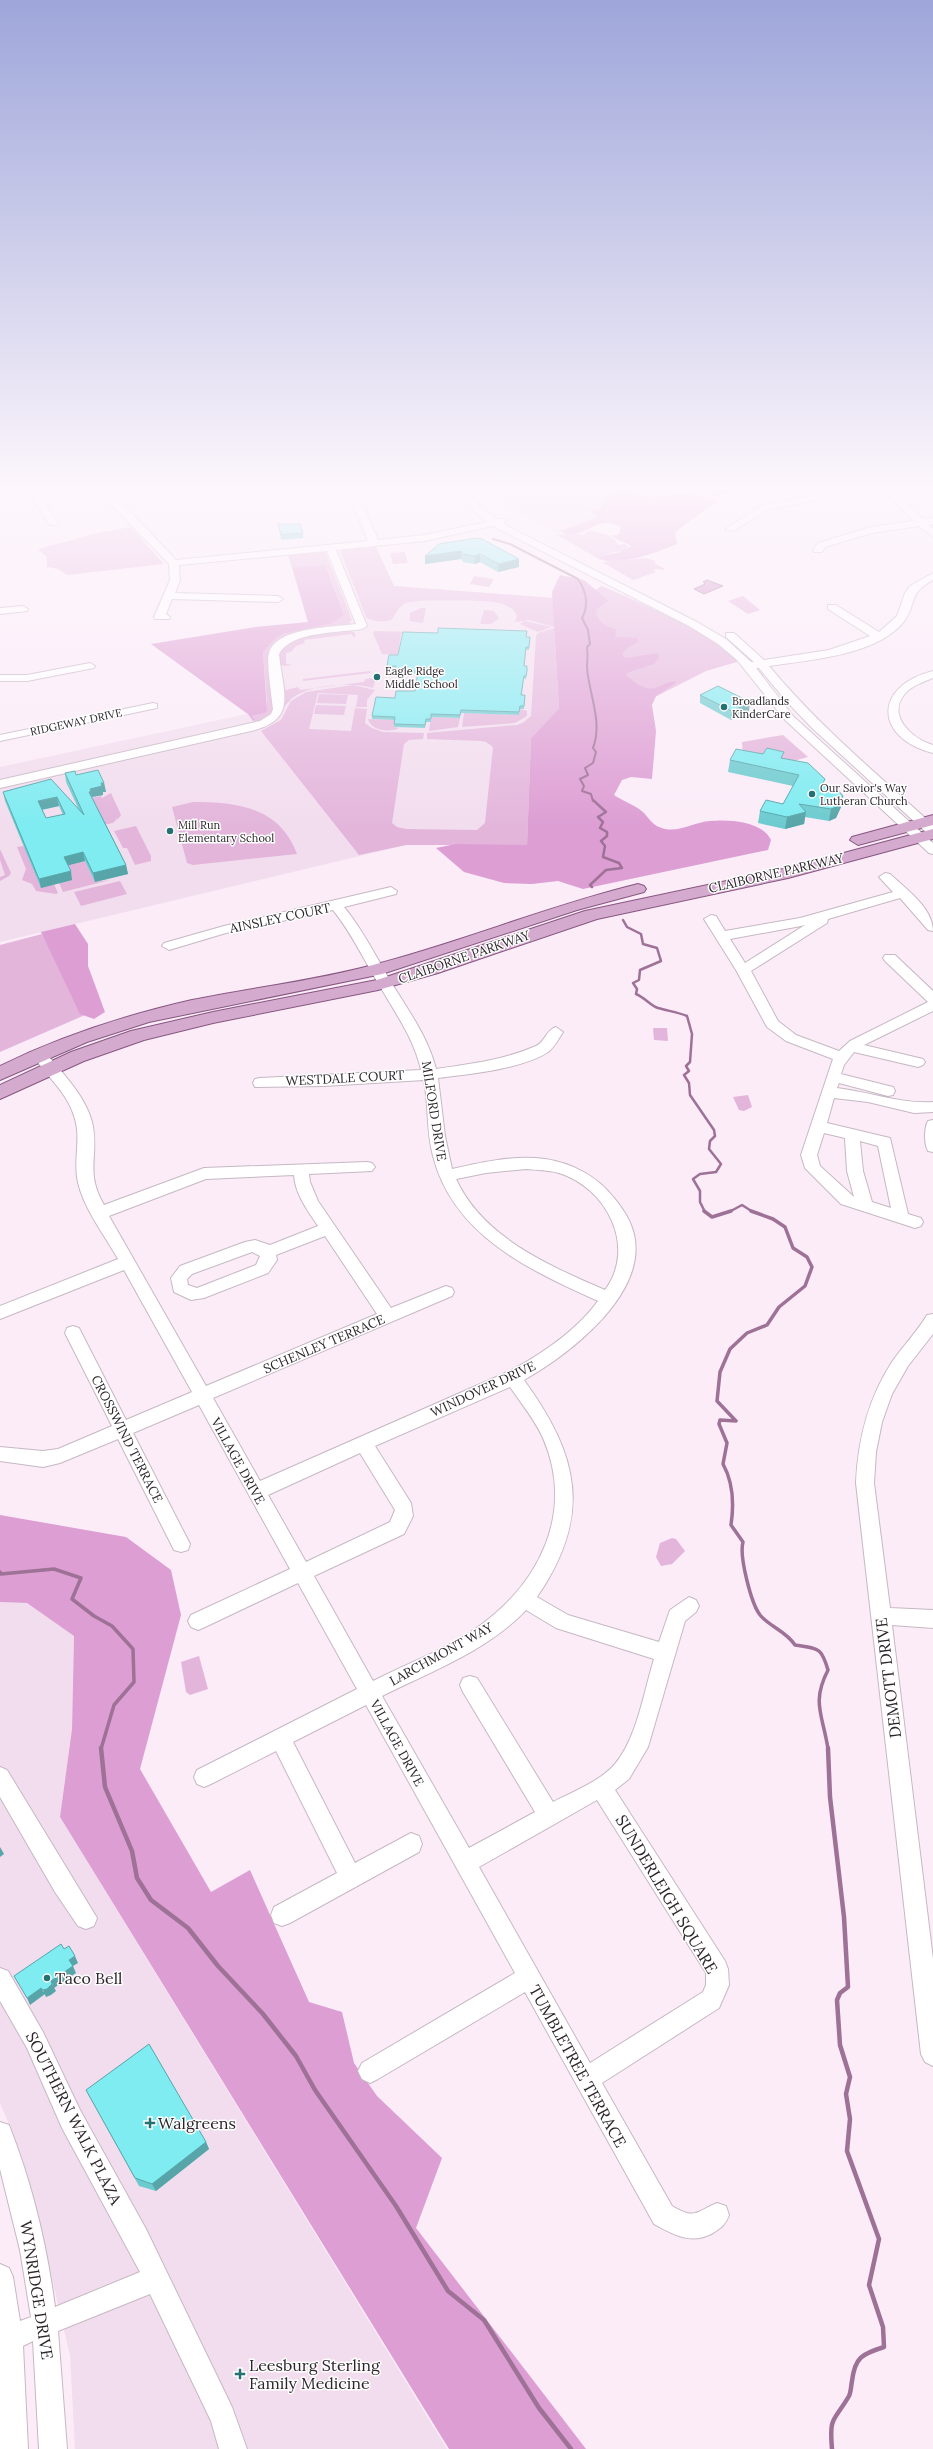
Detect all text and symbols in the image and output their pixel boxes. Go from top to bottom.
place label: Eagle Ridge Middle School [385,664,458,691]
marker: Eagle Ridge Middle School [372,672,382,682]
place label: Broadlands KinderCare [732,694,791,721]
marker: Broadlands KinderCare [719,702,729,712]
street label: RIDGEWAY DRIVE [29,705,123,739]
place label: Our Savior's Way Lutheran Church [820,781,908,808]
marker: Our Savior's Way Lutheran Church [807,789,817,799]
place label: Mill Run Elementary School [178,818,274,845]
marker: Mill Run Elementary School [165,826,175,836]
street label: CLAIBORNE PARKWAY [707,849,846,897]
street label: AINSLEY COURT [227,899,333,937]
street label: CLAIBORNE PARKWAY [396,926,533,988]
street label: MILFORD DRIVE [418,1060,450,1162]
street label: WESTDALE COURT [285,1066,406,1090]
street label: SCHENLEY TERRACE [261,1311,387,1377]
street label: WINDOVER DRIVE [428,1357,538,1421]
street label: CROSSWIND TERRACE [87,1372,167,1506]
street label: VILLAGE DRIVE [207,1414,269,1507]
street label: DEMOTT DRIVE [871,1617,905,1739]
street label: LARCHMONT WAY [386,1618,496,1689]
street label: VILLAGE DRIVE [366,1696,428,1789]
street label: SUNDERLEIGH SQUARE [612,1811,722,1977]
place label: Taco Bell [55,1968,122,1988]
marker: Taco Bell [42,1973,52,1983]
street label: TUMBLETREE TERRACE [525,1981,631,2151]
street label: SOUTHERN WALK PLAZA [22,2028,127,2209]
place label: Walgreens [158,2113,236,2133]
marker: Walgreens [145,2118,155,2128]
street label: WYNRIDGE DRIVE [16,2219,58,2361]
place label: Leesburg Sterling Family Medicine [249,2355,381,2393]
marker: Leesburg Sterling Family Medicine [234,2368,246,2380]

